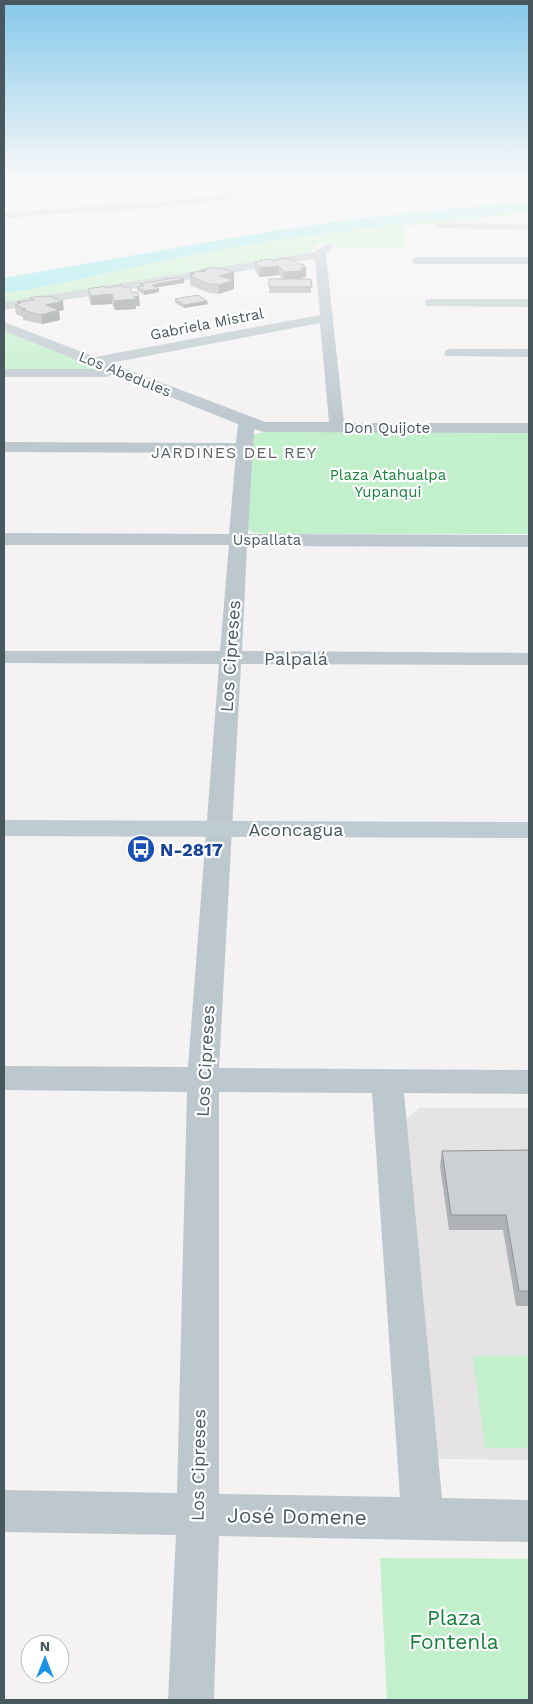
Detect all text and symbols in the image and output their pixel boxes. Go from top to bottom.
street label: Gabriela Mistral [149,304,266,344]
street label: Los Abedules [76,347,174,401]
street label: Don Quijote [344,419,430,437]
district label: JARDINES DEL REY [151,443,317,462]
park label: Plaza Atahualpa Yupanqui [330,466,447,501]
street label: Uspallata [233,531,302,549]
street label: Los Cipreses [216,599,244,713]
street label: Palpalá [264,648,328,669]
street label: Aconcagua [249,819,343,840]
bus stop icon: N-2817 [126,834,156,864]
place label: N-2817 [160,839,223,860]
street label: Los Cipreses [192,1004,218,1118]
street label: Los Cipreses [187,1409,209,1521]
street label: José Domene [227,1502,367,1530]
park label: Plaza Fontenla [409,1605,499,1654]
north arrow [20,1634,70,1684]
text: N [40,1638,50,1654]

